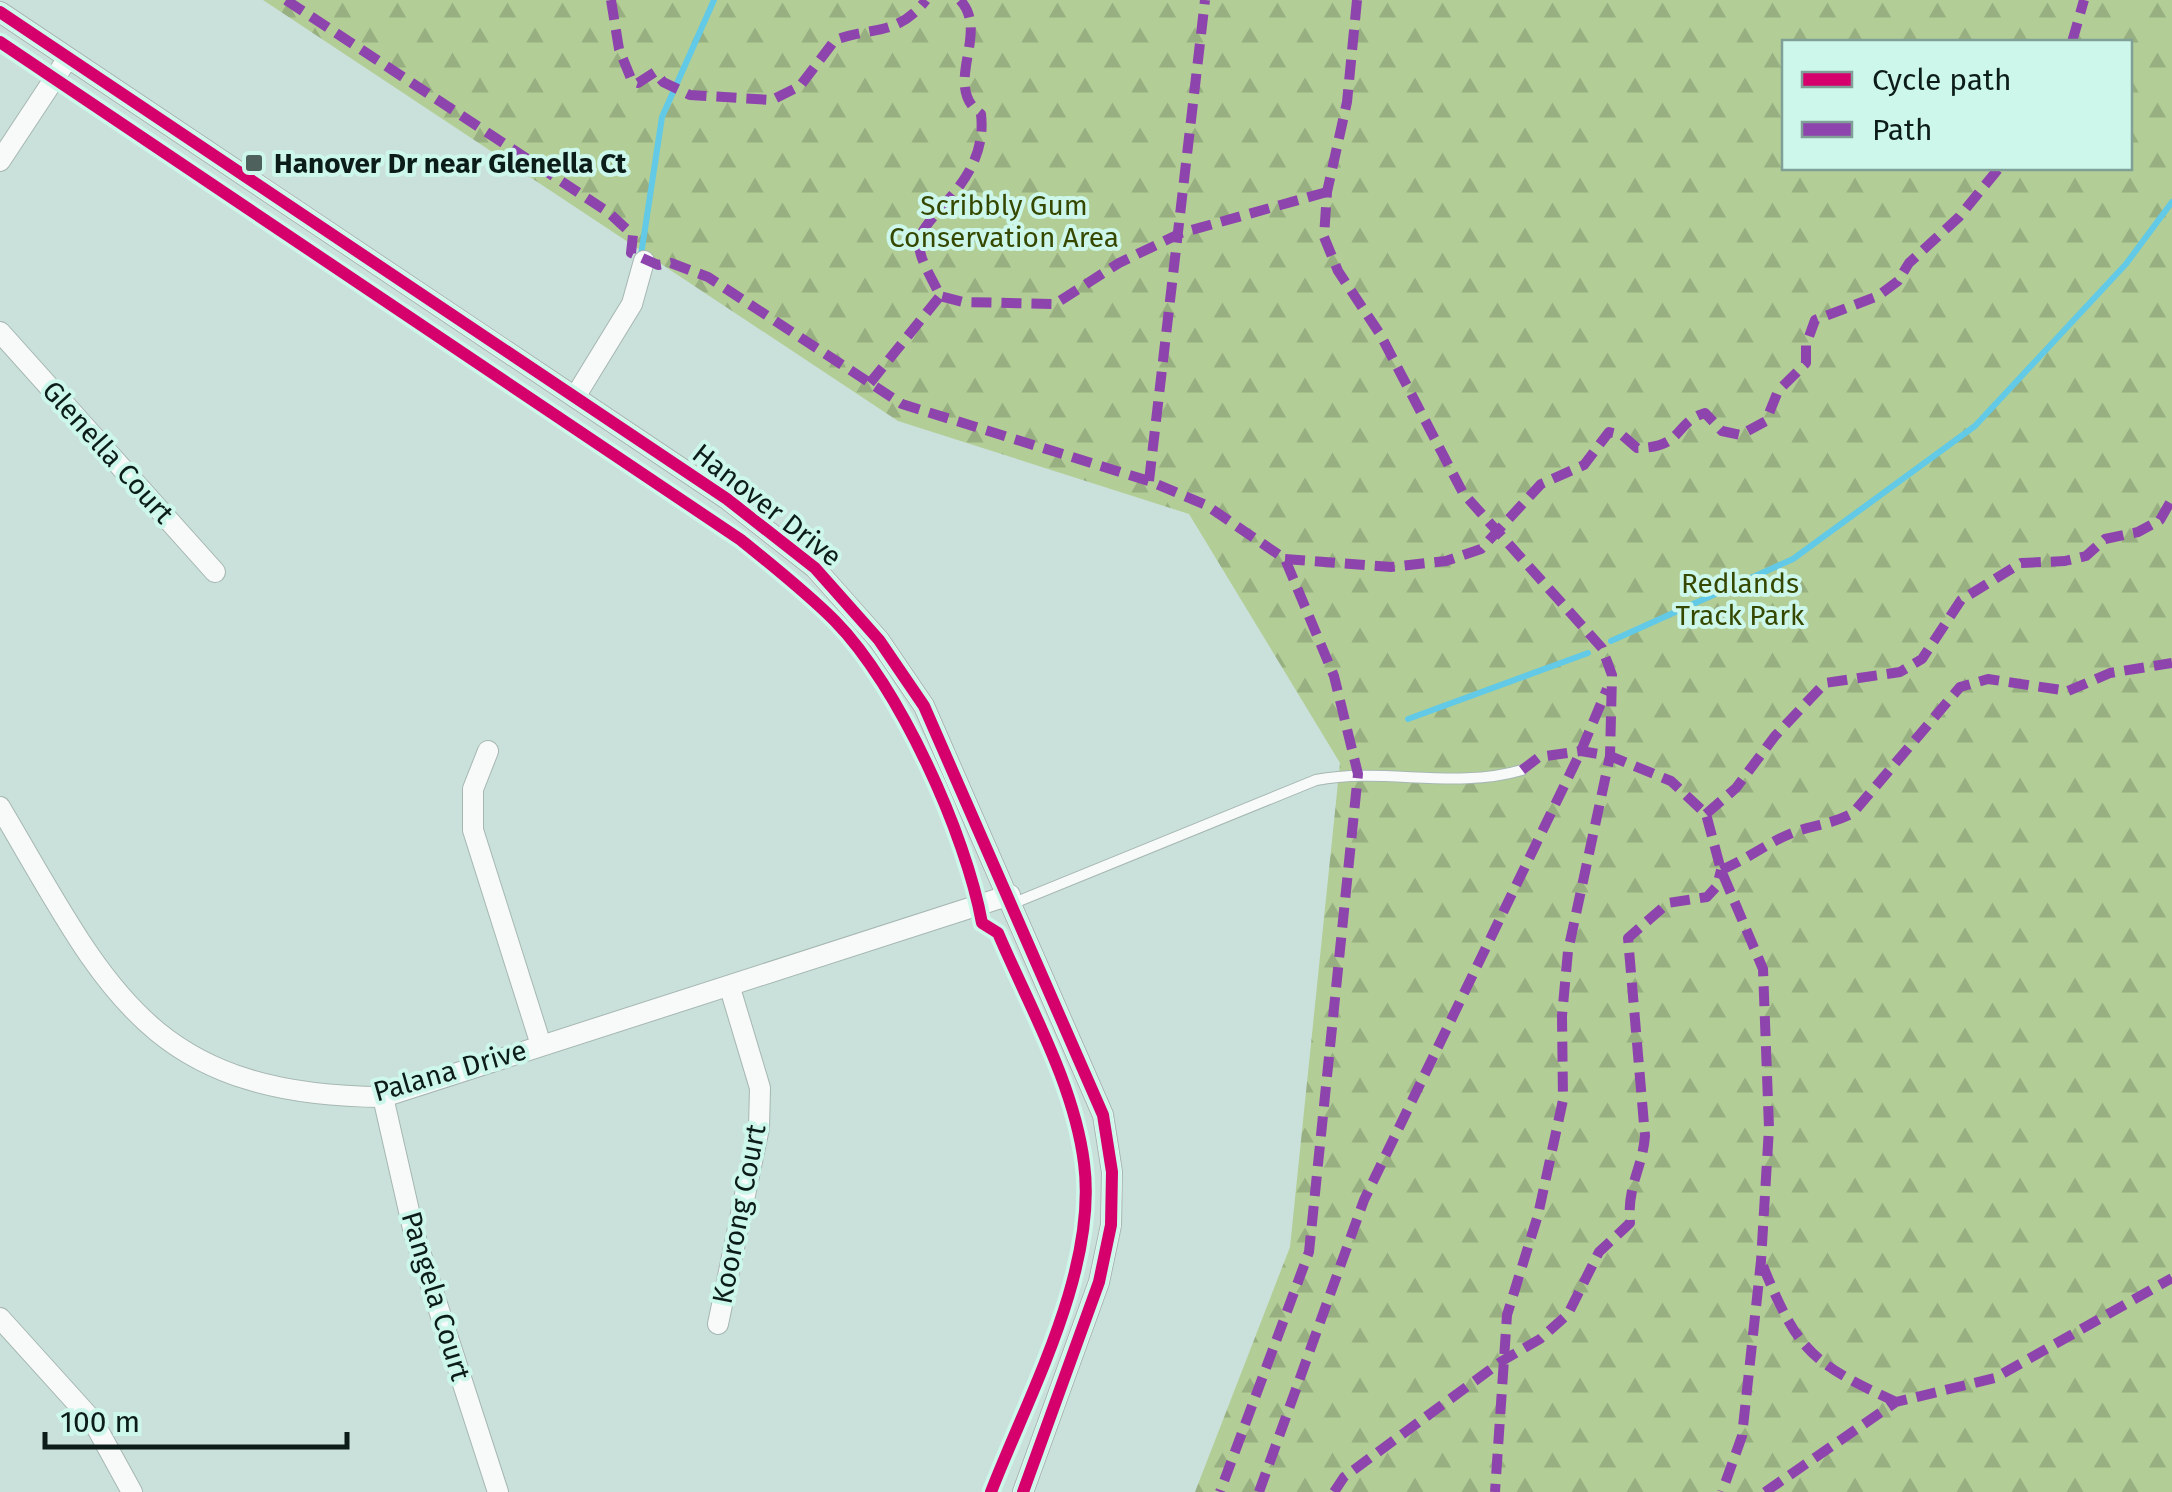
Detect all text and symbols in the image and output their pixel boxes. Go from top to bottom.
legend [1782,40,2132,170]
text: Cycle path [1872,62,2011,98]
text: Path [1872,112,1933,148]
place label: Hanover Dr near Glenella Ct [274,147,627,180]
marker: Hanover Dr near Glenella Ct [243,152,265,174]
park label: Scribbly Gum Conservation Area [889,189,1119,254]
street label: Glenella Court [35,374,181,531]
street label: Hanover Drive [686,437,848,573]
park label: Redlands Track Park [1676,567,1805,632]
street label: Palana Drive [370,1033,530,1109]
street label: Koorong Court [705,1121,773,1307]
street label: Pangela Court [395,1207,478,1385]
scale bar [45,1387,348,1449]
text: 100 m [60,1404,140,1440]

